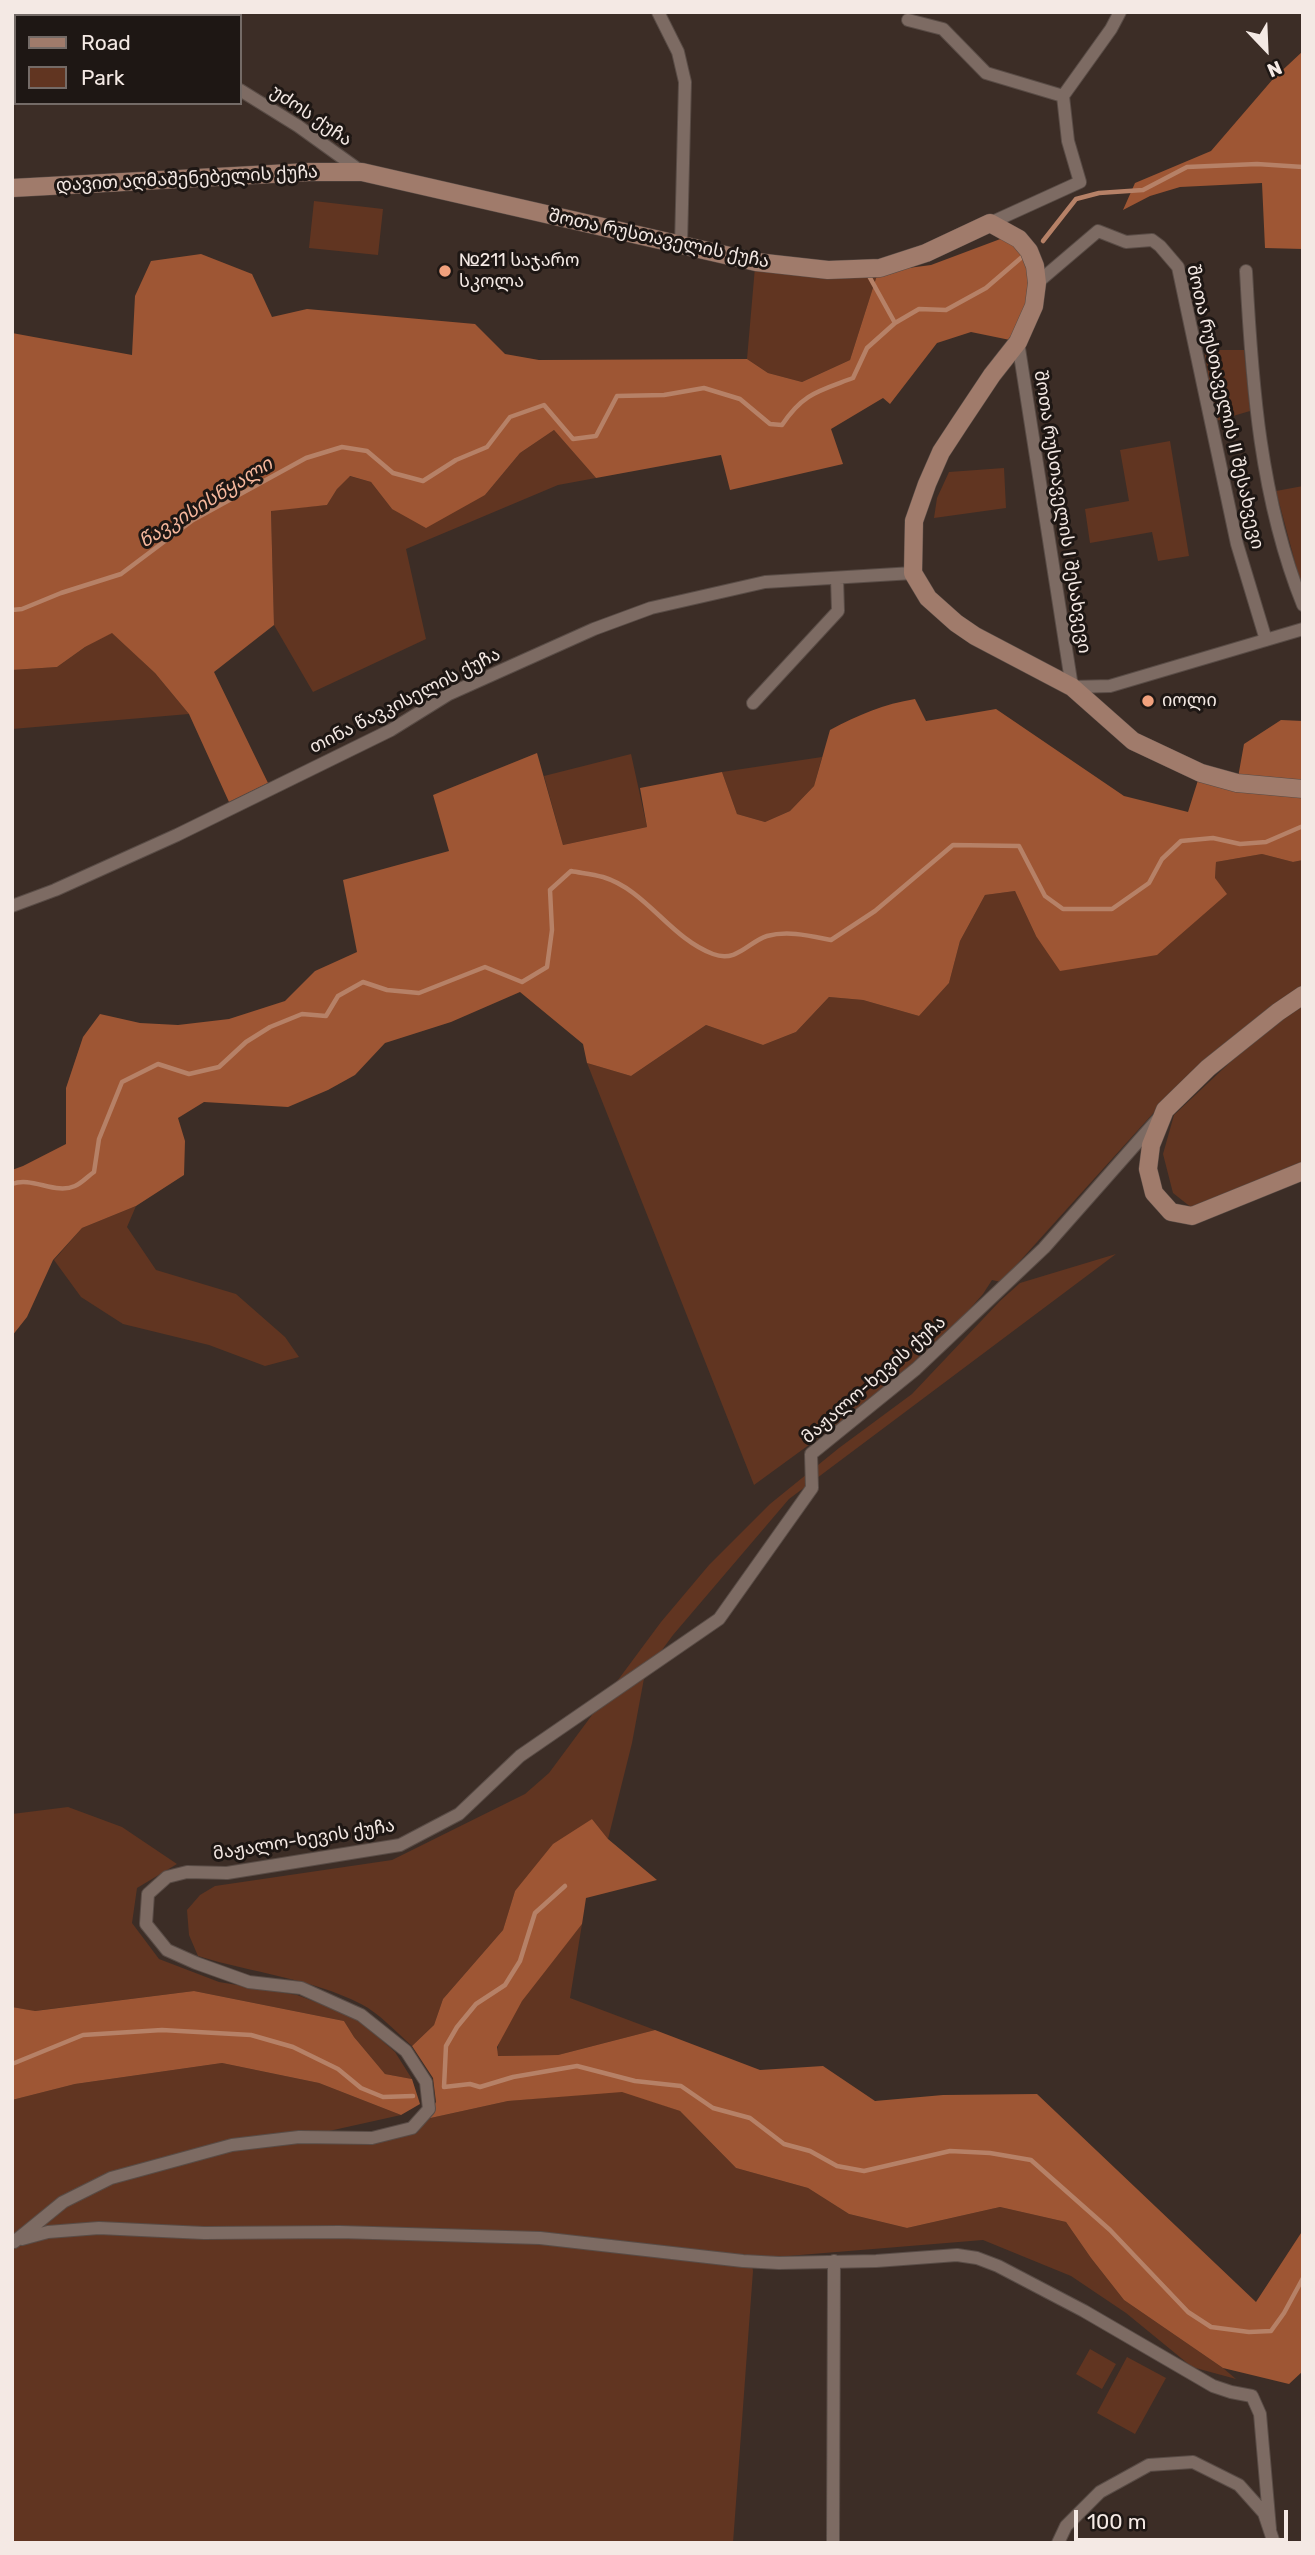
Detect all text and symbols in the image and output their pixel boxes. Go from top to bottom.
legend [14,14,242,105]
north arrow [1231,14,1301,84]
text: Road [81,30,131,55]
text: N [1264,56,1285,82]
text: Park [81,65,125,90]
street label: უძოს ქუჩა [266,81,356,151]
street label: დავით აღმაშენებელის ქუჩა [56,161,318,197]
street label: შოთა რუსთაველის ქუჩა [547,205,771,273]
place label: №211 საჯარო სკოლა [459,250,579,292]
marker: №211 საჯარო სკოლა [437,263,453,279]
street label: შოთა რუსთაველის II შესახვევი [1182,263,1268,551]
street label: შოთა რუსთაველის I შესახვევი [1029,369,1095,655]
water label: წავკისისწყალი [135,453,277,553]
street label: თინა წავკისელის ქუჩა [306,643,504,759]
place label: იოლი [1162,690,1217,712]
marker: იოლი [1140,693,1156,709]
street label: მაჟალო-ხევის ქუჩა [798,1312,950,1448]
street label: მაჟალო-ხევის ქუჩა [212,1815,396,1865]
scale bar [1077,2496,1290,2540]
text: 100 m [1087,2509,1146,2534]

